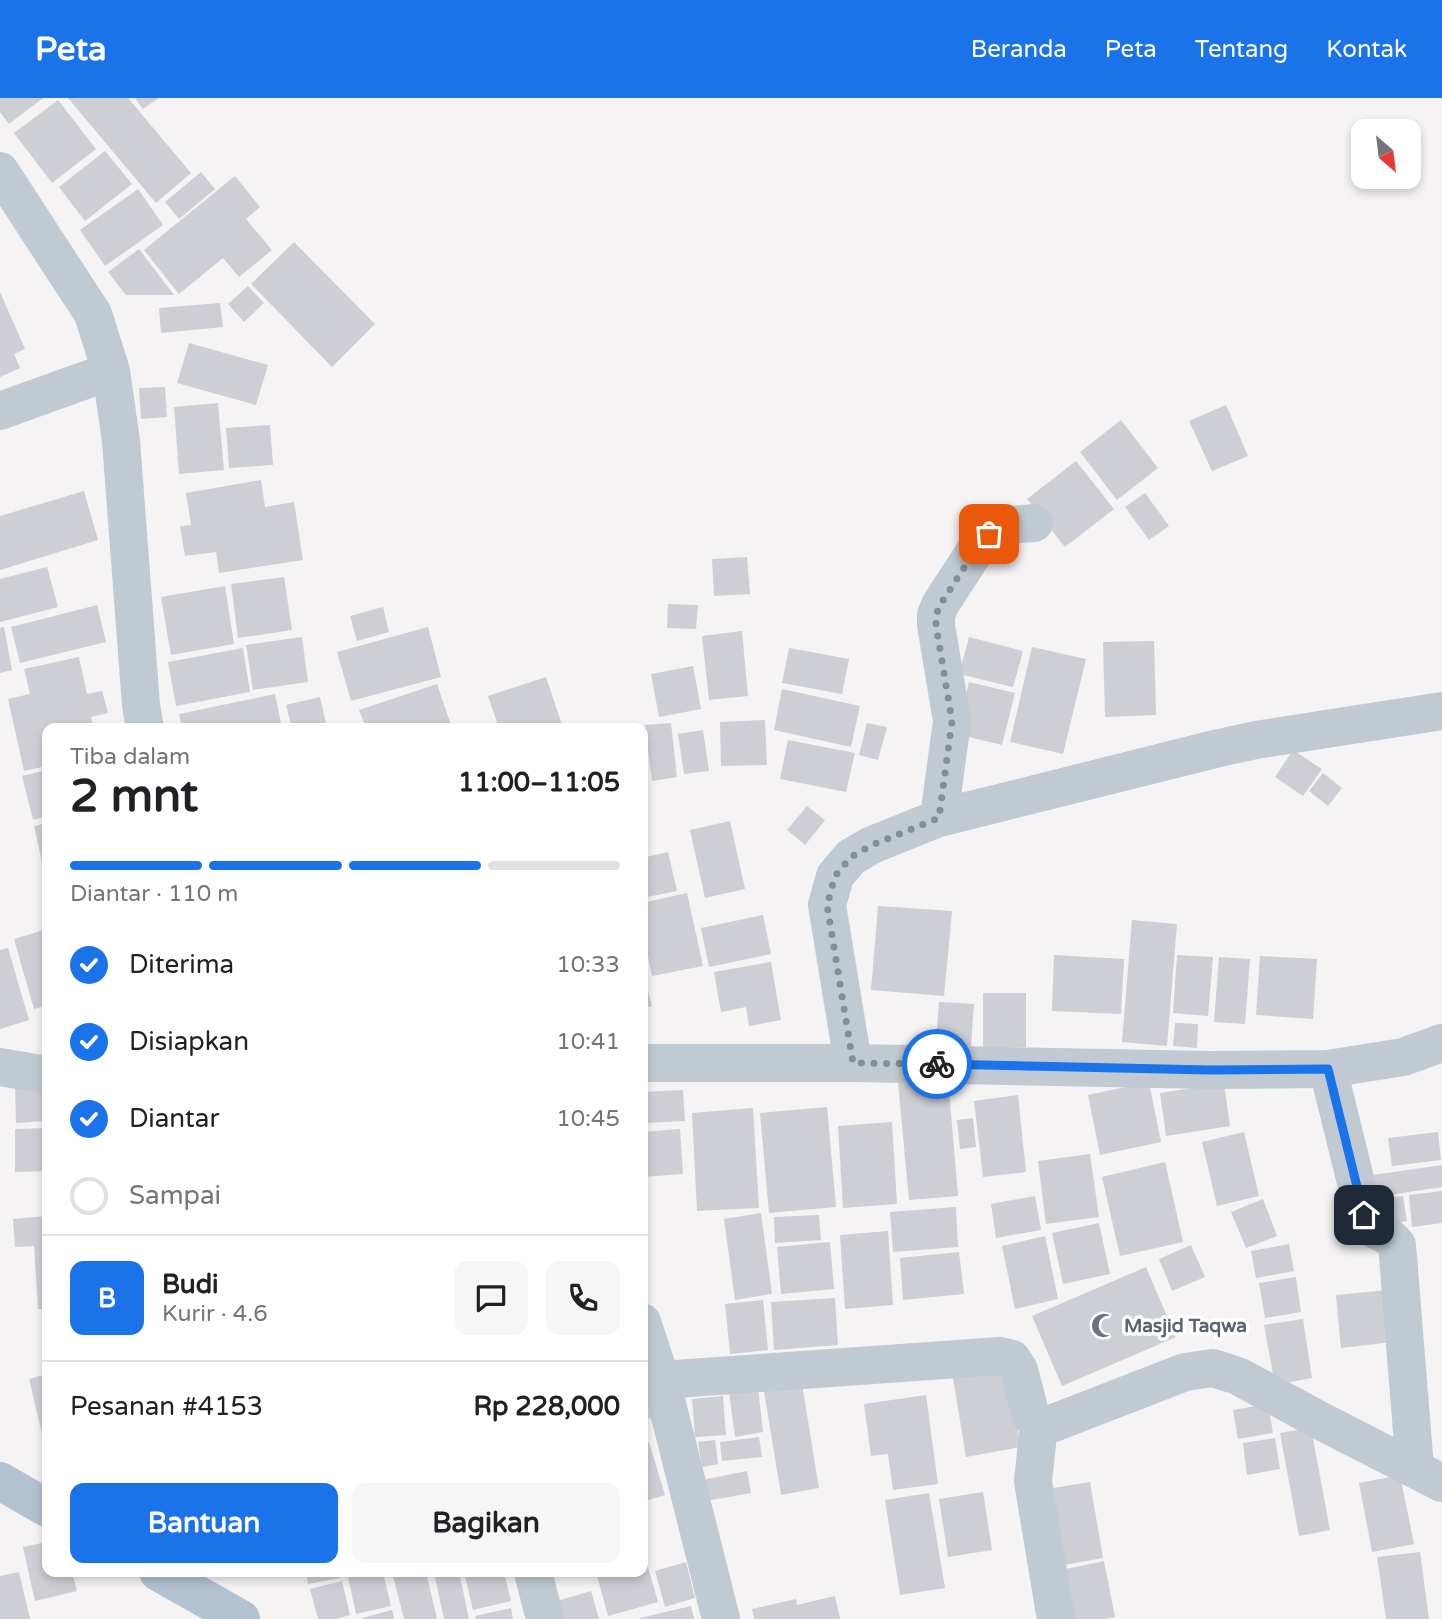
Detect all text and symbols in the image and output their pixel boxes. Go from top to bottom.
text: Peta [35,30,107,69]
text: Beranda [971,35,1067,64]
text: Peta [1105,35,1157,64]
text: Tentang [1195,35,1288,64]
text: Kontak [1326,35,1407,64]
north arrow [1351,119,1421,189]
map controls [1351,119,1421,189]
pin [959,504,1019,564]
icon: bag [970,515,1008,553]
text: Tiba dalam [70,743,190,771]
text: 11:00–11:05 [458,767,620,798]
text: 2 mnt [70,769,198,824]
text: Diantar · 110 m [70,880,238,908]
icon: check [70,946,108,984]
text: Diterima [129,949,234,980]
text: 10:33 [556,951,620,979]
icon: check [70,1023,108,1061]
text: Disiapkan [129,1026,249,1057]
text: 10:41 [556,1028,620,1056]
courier [902,1029,972,1099]
icon: bike [918,1045,956,1083]
icon: check [70,1100,108,1138]
text: Diantar [129,1103,219,1134]
text: 10:45 [556,1105,620,1133]
text: Sampai [129,1180,221,1211]
pin [1334,1185,1394,1245]
icon: home [1345,1196,1383,1234]
button: chat [454,1261,528,1335]
button: phone [546,1261,620,1335]
text: Budi [162,1269,219,1300]
text: B [98,1283,116,1314]
text: Kurir · 4.6 [162,1300,268,1328]
mosque icon: Masjid Taqwa [1090,1312,1118,1340]
place label: Masjid Taqwa [1124,1315,1247,1338]
text: Pesanan #4153 [70,1391,263,1422]
text: Rp 228,000 [474,1391,620,1422]
button: Bantuan [70,1483,338,1563]
button: Bagikan [352,1483,620,1563]

